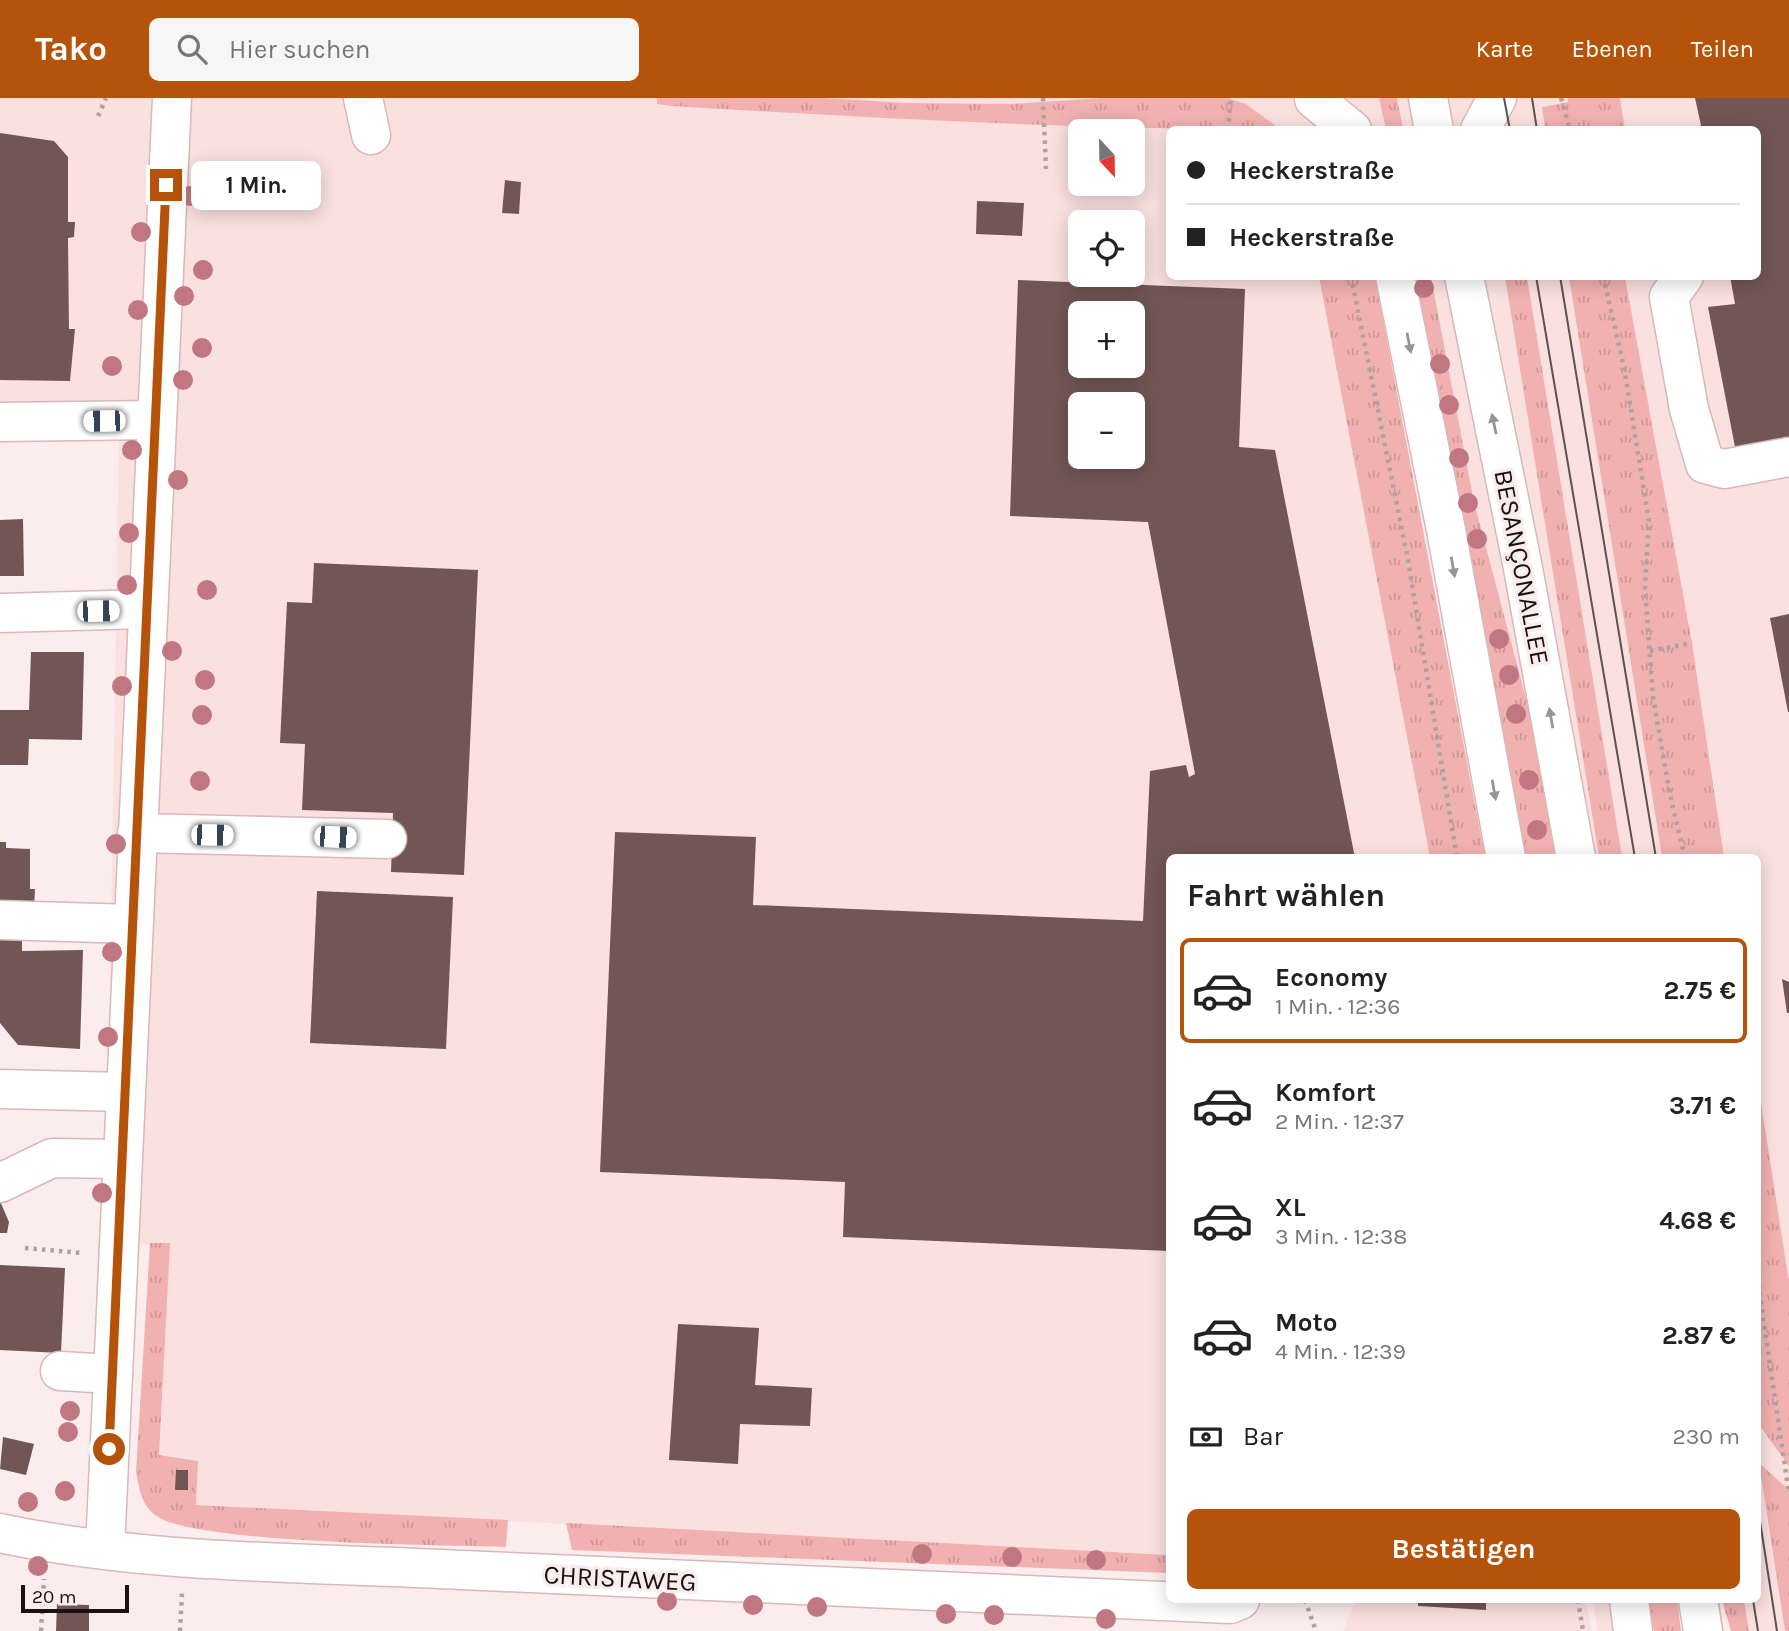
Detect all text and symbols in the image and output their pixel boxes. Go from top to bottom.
search box [149,18,639,81]
text: Tako [35,30,107,68]
icon: search [173,30,211,68]
text: Hier suchen [229,34,371,65]
text: Karte [1476,35,1533,63]
text: Ebenen [1571,35,1653,63]
text: Teilen [1691,35,1754,63]
north arrow [1068,119,1144,196]
map controls [1068,119,1145,469]
text: Heckerstraße [1229,155,1394,186]
callout: 1 Min. [190,160,320,210]
route end [150,169,182,201]
text: 1 Min. [226,172,286,199]
button: locate [1068,210,1145,287]
text: Heckerstraße [1229,222,1394,253]
button: + [1068,301,1145,378]
one-way arrow [1403,332,1414,354]
button: − [1068,392,1145,469]
car [83,410,126,432]
one-way arrow [1488,413,1499,435]
street label: BESANÇONALLEE [1487,467,1556,667]
one-way arrow [1448,556,1459,578]
car [77,600,120,622]
one-way arrow [1545,707,1556,729]
one-way arrow [1489,779,1500,801]
car [191,824,234,846]
car [314,826,357,848]
text: Fahrt wählen [1187,877,1385,914]
icon: car [1191,959,1254,1022]
text: Economy [1275,962,1387,993]
text: 2.75 € [1664,975,1736,1006]
text: 1 Min. · 12:36 [1275,993,1400,1020]
icon: car [1191,1074,1254,1137]
text: Komfort [1275,1077,1376,1108]
text: 3.71 € [1669,1090,1736,1121]
text: 2 Min. · 12:37 [1275,1108,1404,1135]
icon: car [1191,1189,1254,1252]
text: XL [1275,1192,1306,1223]
text: 4.68 € [1659,1205,1736,1236]
text: 3 Min. · 12:38 [1275,1223,1407,1250]
icon: car [1191,1304,1254,1367]
text: Moto [1275,1307,1337,1338]
text: 2.87 € [1662,1320,1736,1351]
text: 4 Min. · 12:39 [1275,1338,1406,1365]
icon: cash [1187,1418,1225,1456]
text: Bar [1243,1421,1283,1452]
text: 230 m [1672,1423,1740,1450]
route start [93,1433,125,1465]
button: Bestätigen [1187,1509,1740,1589]
street label: CHRISTAWEG [543,1559,697,1598]
scale bar [21,1582,130,1614]
text: 20 m [32,1586,77,1608]

